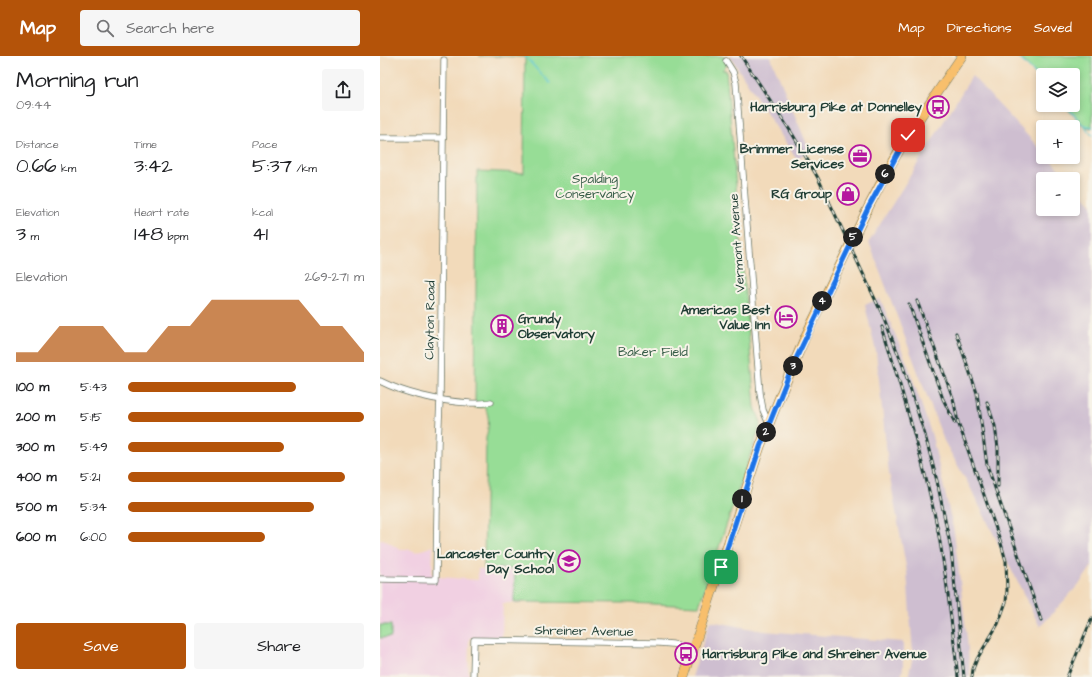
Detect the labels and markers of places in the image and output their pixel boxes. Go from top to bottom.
bus stop icon: Harrisburg Pike at Donnelley [925,94,951,120]
place label: Harrisburg Pike at Donnelley [750,98,923,118]
pin [891,118,925,152]
place label: Brimmer License Services [740,140,844,173]
office icon: Brimmer License Services [847,143,873,169]
pin: 6 [875,164,895,184]
shop icon: RG Group [835,181,861,207]
place label: RG Group [771,185,833,204]
pin: 5 [843,227,863,247]
pin: 4 [812,291,832,311]
place label: Americas Best Value Inn [681,301,771,334]
hotel icon: Americas Best Value Inn [773,304,799,330]
place label: Grundy Observatory [518,310,596,344]
building icon: Grundy Observatory [489,313,515,339]
pin: 3 [783,356,803,376]
pin: 2 [756,422,776,442]
pin: 1 [732,489,752,509]
place label: Lancaster Country Day School [437,545,555,579]
school or university icon: Lancaster Country Day School [556,548,582,574]
pin [704,550,738,584]
bus stop icon: Harrisburg Pike and Shreiner Avenue [673,641,699,667]
place label: Harrisburg Pike and Shreiner Avenue [702,645,927,665]

